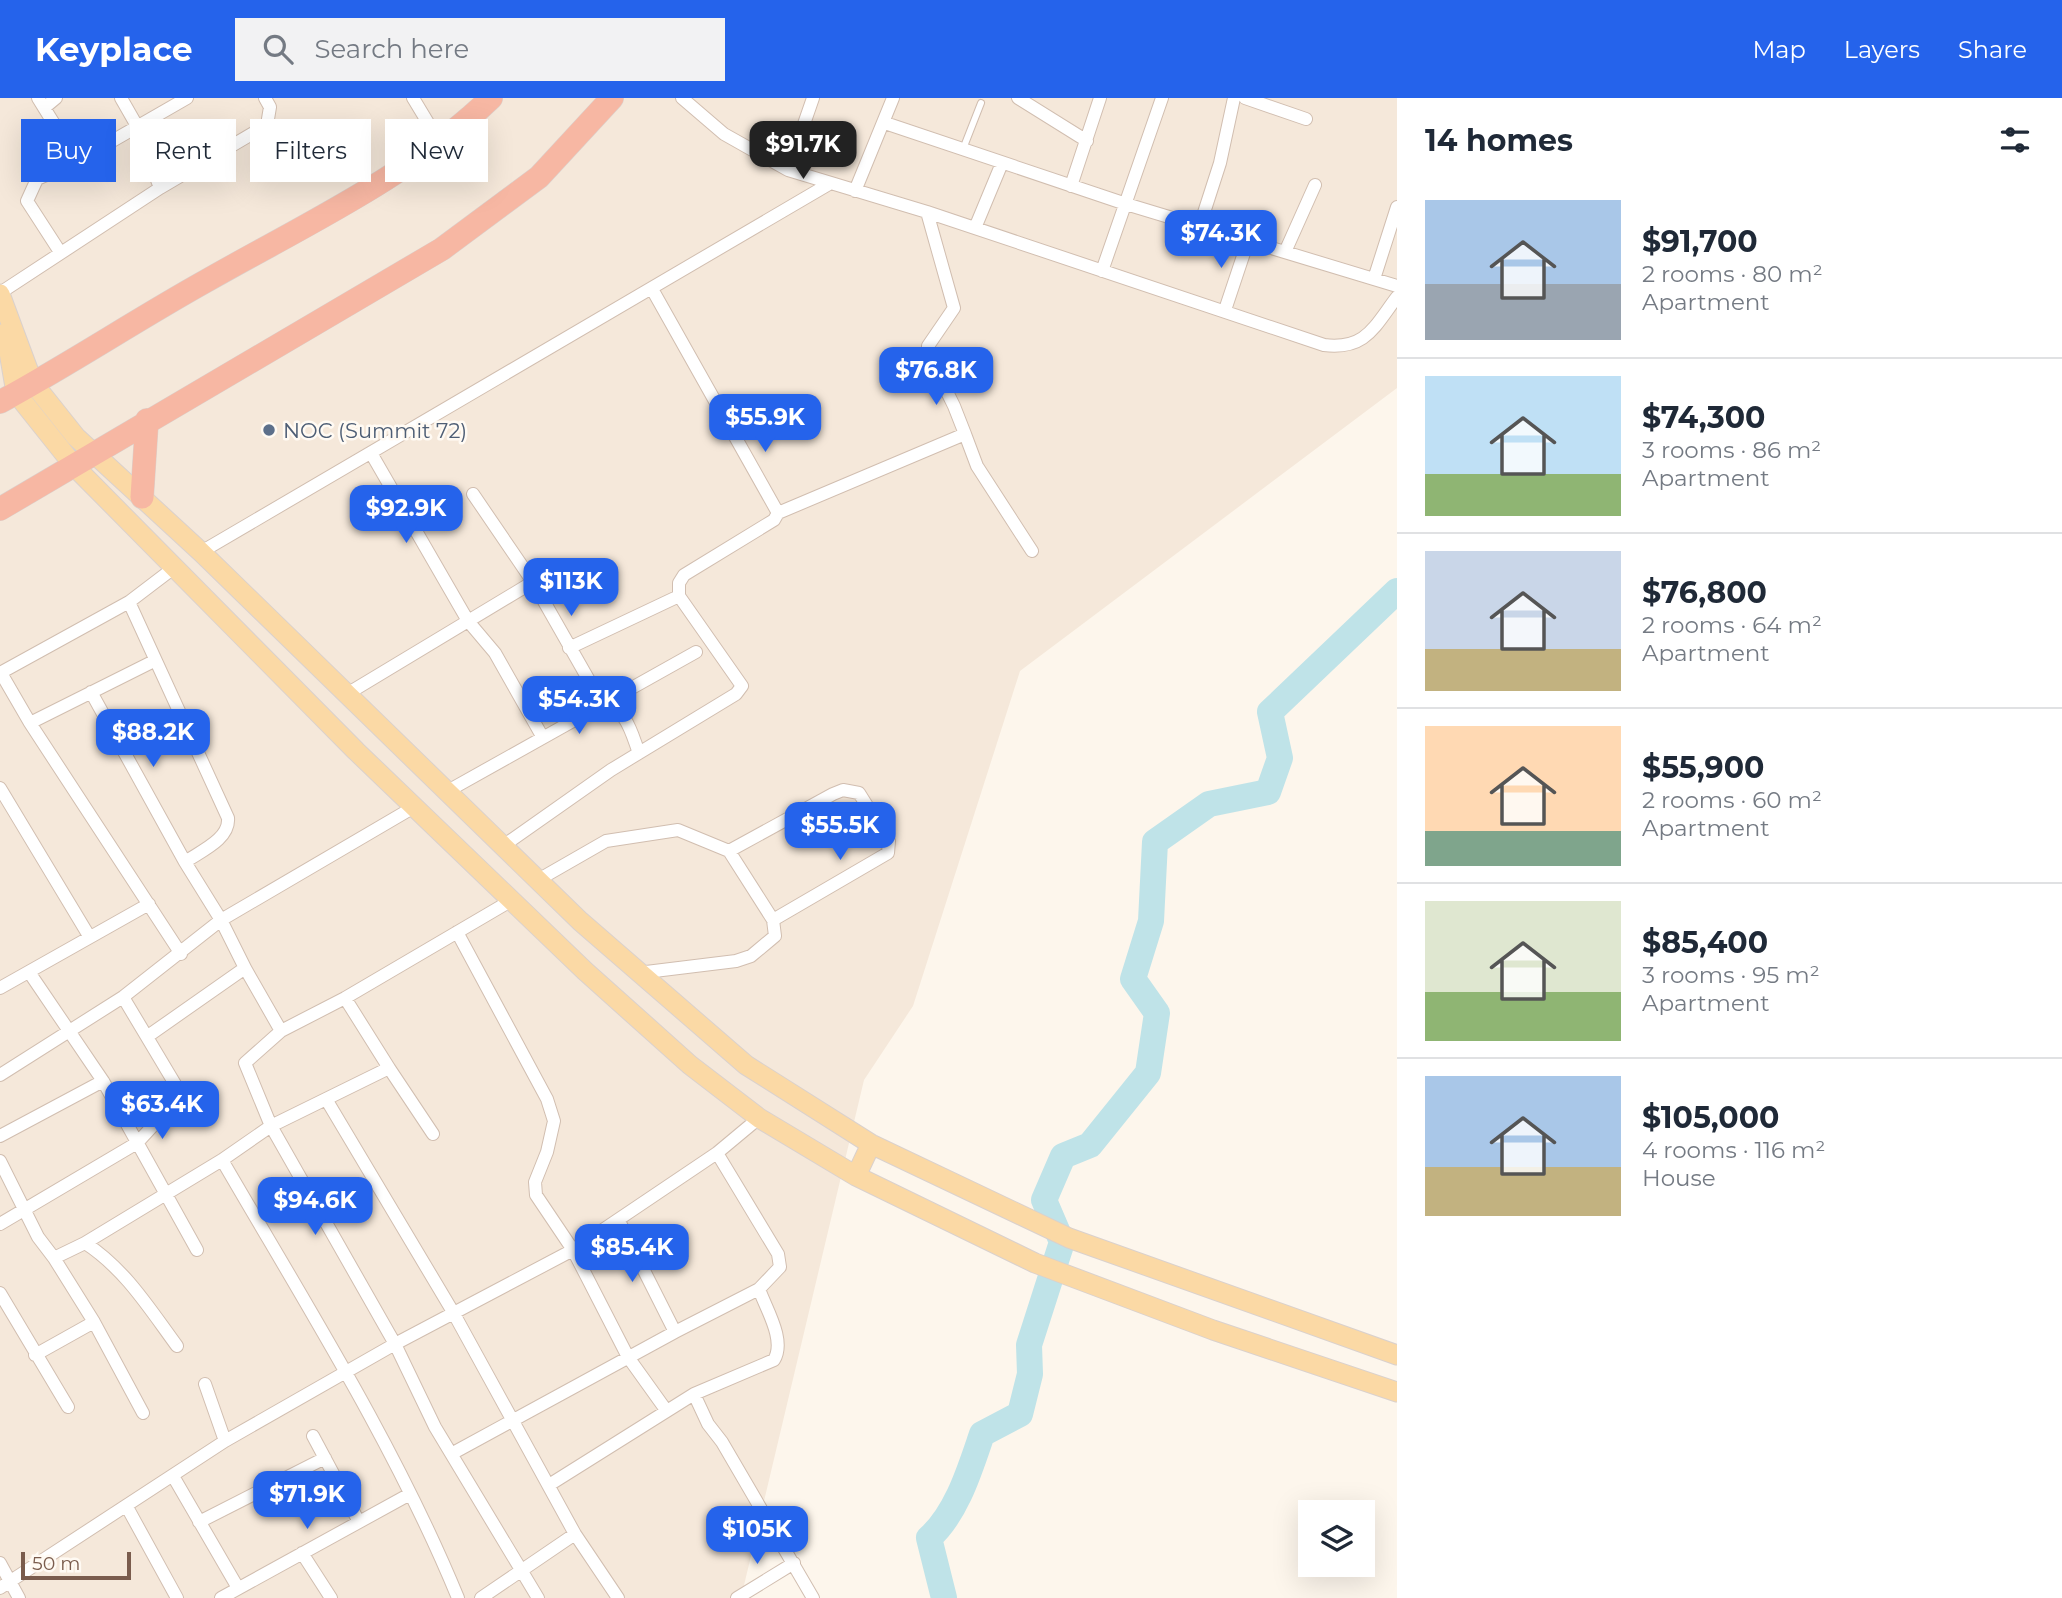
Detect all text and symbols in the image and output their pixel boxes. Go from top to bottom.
search box [235,18,725,81]
text: Keyplace [35,29,193,69]
icon: search [259,30,297,68]
text: Search here [315,33,469,65]
text: Map [1752,35,1806,64]
text: Layers [1844,35,1920,64]
text: Share [1958,35,2027,64]
chip: Buy [21,119,116,182]
chip: Rent [130,119,236,182]
chip: Filters [250,119,371,182]
chip: New [385,119,488,182]
icon: filters [1996,121,2034,159]
pin: $91.7K [746,122,860,181]
text: 14 homes [1425,122,1573,159]
text: $91.7K [766,130,840,158]
pin: $74.3K [1164,211,1278,270]
text: $74.3K [1181,219,1261,247]
text: $91,700 [1642,223,1758,260]
icon: home [1481,228,1565,312]
text: 2 rooms · 80 m² [1642,260,1823,288]
text: Apartment [1642,288,1770,316]
pin: $76.8K [879,348,993,407]
text: $76.8K [895,356,977,384]
pin: $55.9K [708,394,822,454]
text: $74,300 [1642,399,1765,436]
text: $55.9K [725,403,805,431]
icon: home [1481,404,1565,488]
place label: NOC (Summit 72) [283,418,467,443]
marker: NOC (Summit 72) [261,422,277,438]
text: 3 rooms · 86 m² [1642,436,1821,464]
text: Apartment [1642,464,1770,492]
pin: $92.9K [349,486,463,545]
text: $92.9K [366,494,446,522]
pin: $113K [522,559,620,618]
text: $113K [539,567,603,595]
text: $76,800 [1642,574,1767,611]
icon: home [1481,579,1565,663]
text: 2 rooms · 64 m² [1642,611,1822,639]
text: Apartment [1642,639,1770,667]
pin: $54.3K [522,676,636,736]
text: $54.3K [538,685,620,713]
pin: $88.2K [96,710,210,769]
text: $88.2K [112,718,194,746]
text: $55,900 [1642,749,1764,786]
icon: home [1481,754,1565,838]
text: 2 rooms · 60 m² [1642,786,1822,814]
pin: $55.5K [783,802,897,862]
text: $55.5K [801,811,879,839]
text: Apartment [1642,814,1770,842]
text: $85,400 [1642,924,1768,961]
icon: home [1481,929,1565,1013]
text: 3 rooms · 95 m² [1642,961,1820,989]
text: Apartment [1642,989,1770,1017]
pin: $63.4K [105,1082,219,1141]
text: $63.4K [121,1090,203,1118]
text: $105,000 [1642,1099,1779,1136]
icon: home [1481,1104,1565,1188]
text: 4 rooms · 116 m² [1642,1136,1825,1164]
text: House [1642,1164,1716,1192]
pin: $94.6K [258,1178,372,1237]
text: $94.6K [274,1186,356,1214]
pin: $85.4K [575,1224,689,1284]
text: $85.4K [591,1233,673,1261]
pin: $71.9K [250,1472,364,1531]
text: $71.9K [269,1480,345,1508]
map controls [1298,1500,1375,1577]
button: layers [1298,1500,1375,1577]
pin: $105K [708,1506,806,1566]
text: $105K [722,1515,792,1543]
scale bar [21,1549,131,1581]
text: 50 m [32,1552,80,1575]

